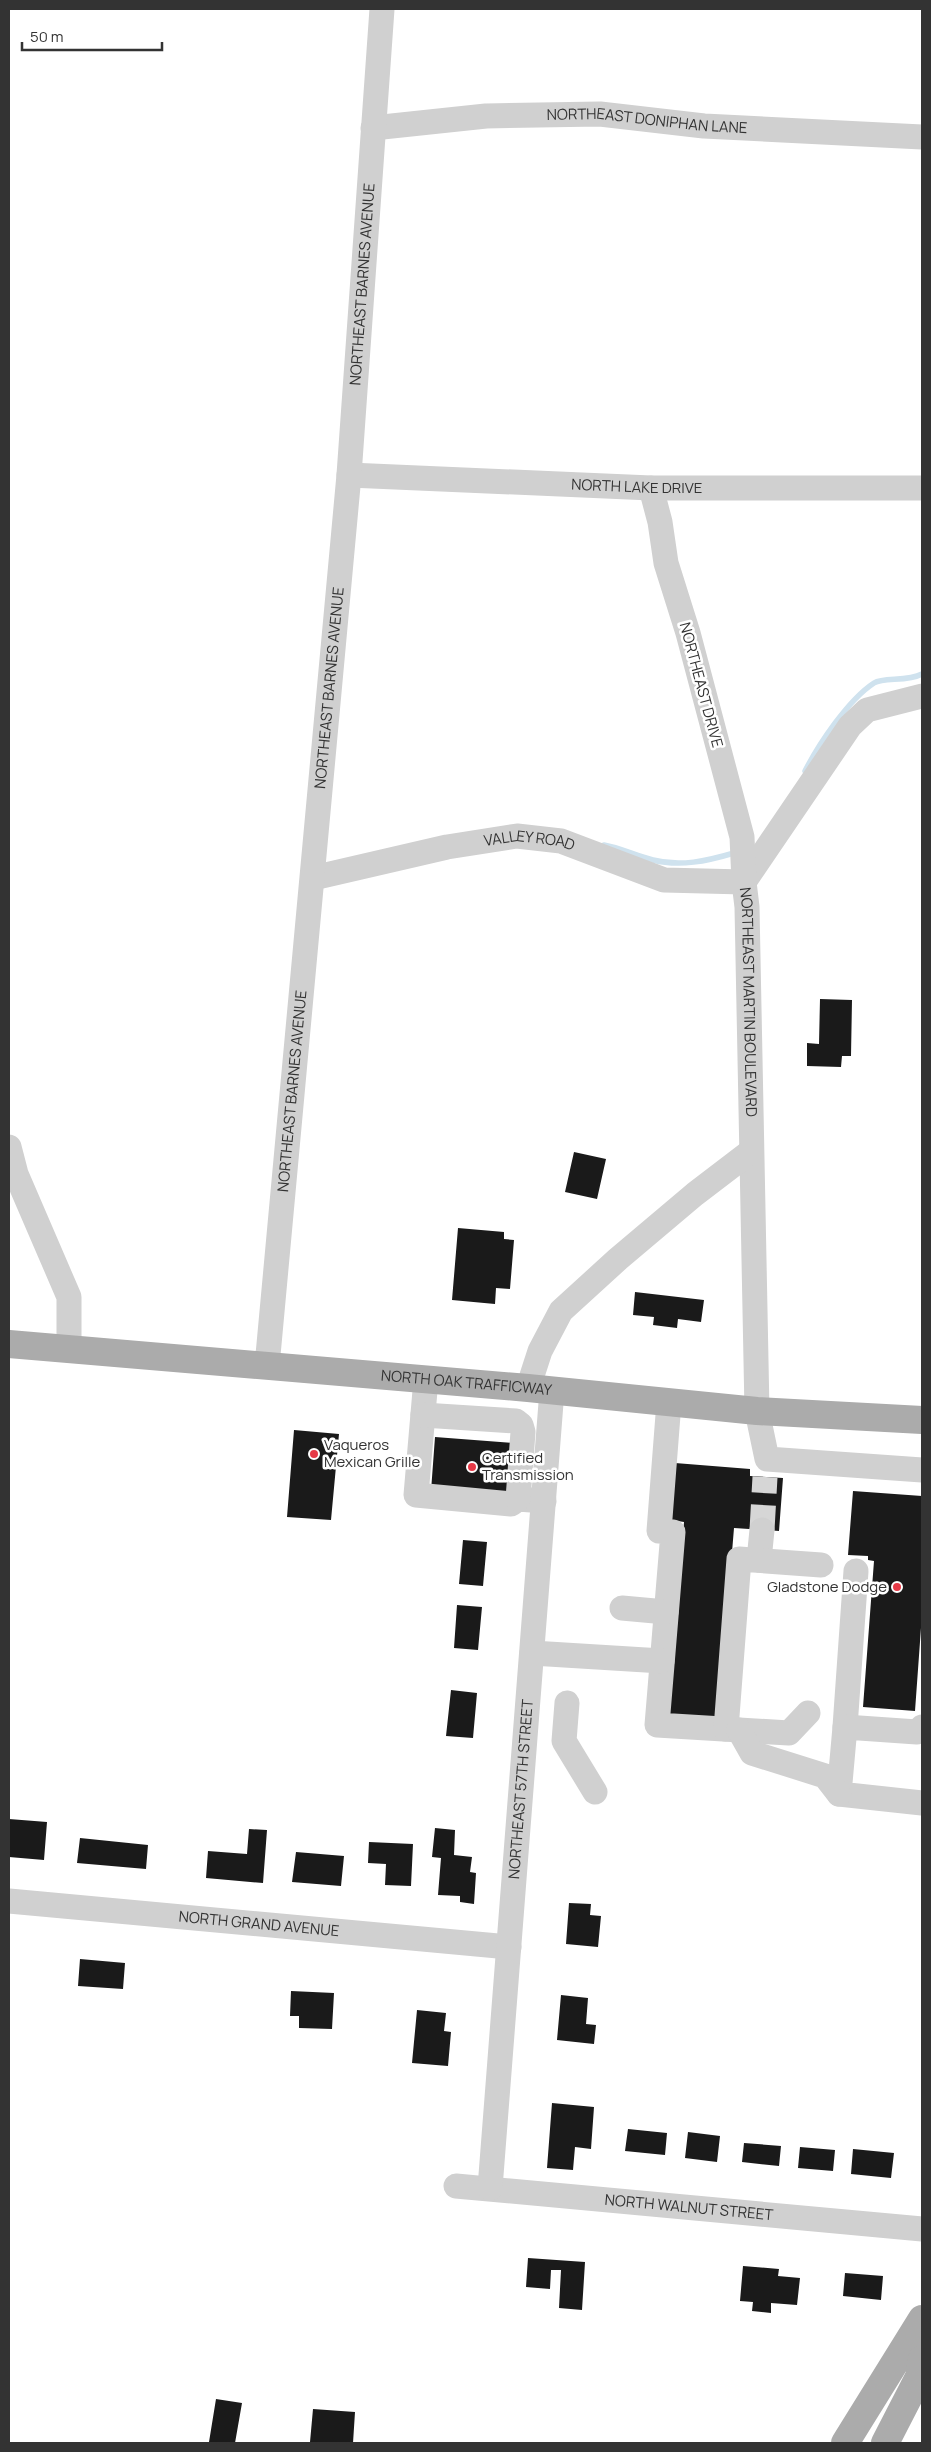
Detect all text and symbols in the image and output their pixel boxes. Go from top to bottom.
scale bar [22,20,162,52]
text: 50 m [30,26,64,47]
street label: NORTHEAST DONIPHAN LANE [547,103,748,138]
street label: NORTHEAST BARNES AVENUE [344,182,380,386]
street label: NORTH LAKE DRIVE [571,474,702,498]
street label: NORTHEAST BARNES AVENUE [309,586,349,790]
street label: NORTHEAST DRIVE [675,620,728,750]
street label: VALLEY ROAD [482,825,578,855]
street label: NORTHEAST MARTIN BOULEVARD [735,886,762,1117]
street label: NORTHEAST BARNES AVENUE [272,989,312,1193]
street label: NORTH OAK TRAFFICWAY [380,1365,554,1400]
place label: Vaqueros Mexican Grille [324,1434,420,1472]
place label: Certified Transmission [482,1447,574,1485]
marker: Vaqueros Mexican Grille [308,1448,320,1460]
marker: Certified Transmission [466,1461,478,1473]
place label: Gladstone Dodge [767,1576,887,1597]
marker: Gladstone Dodge [891,1581,903,1593]
street label: NORTHEAST 57TH STREET [503,1698,538,1880]
street label: NORTH GRAND AVENUE [178,1906,340,1941]
street label: NORTH WALNUT STREET [604,2189,774,2225]

